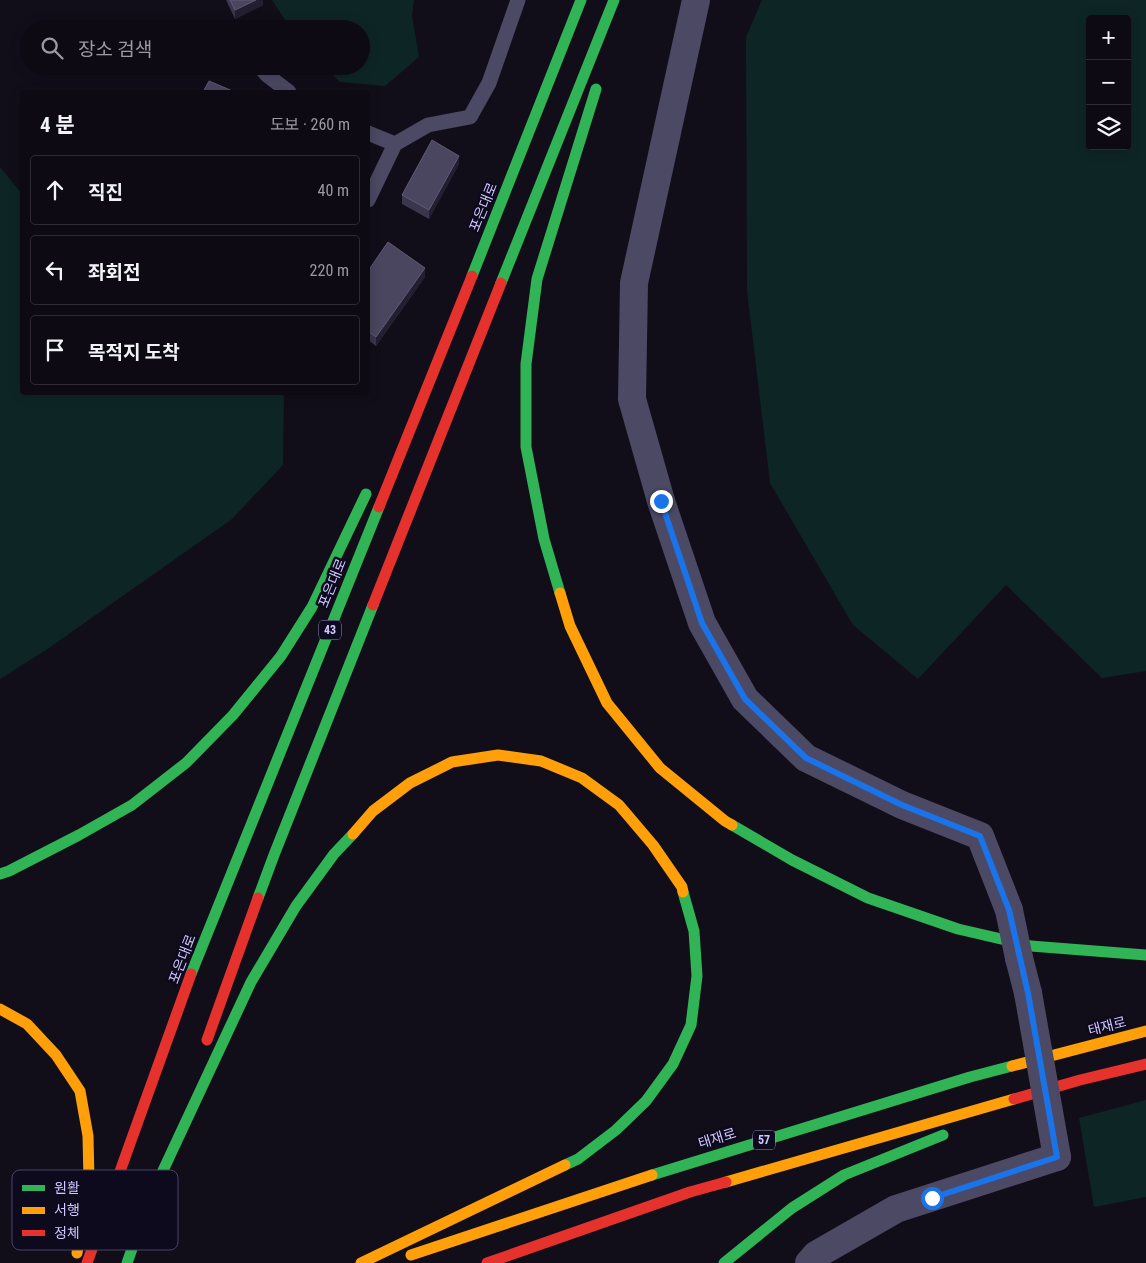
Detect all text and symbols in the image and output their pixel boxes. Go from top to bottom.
map controls [1086,15,1131,150]
button: + [1086,15,1131,60]
search box [20,20,370,75]
icon: search [38,34,66,62]
text: 장소 검색 [78,38,152,61]
button: − [1086,60,1131,105]
button: layers [1086,105,1131,150]
text: 4 분 [40,113,75,137]
text: 도보 · 260 m [270,115,350,134]
icon: ahead [41,176,69,204]
street label: 포은대로 [466,180,500,234]
text: 직진 [88,181,123,204]
text: 40 m [317,181,349,200]
icon: left [41,256,69,284]
text: 좌회전 [88,261,140,284]
text: 220 m [310,261,349,280]
icon: arrive [41,336,69,364]
text: 목적지 도착 [88,341,180,364]
route end [650,490,673,513]
street label: 포은대로 [315,556,349,610]
road number: 43 [319,620,341,640]
street label: 포은대로 [165,932,199,986]
street label: 태재로 [1086,1014,1128,1038]
street label: 태재로 [696,1125,738,1151]
road number: 57 [753,1130,775,1150]
legend [12,1170,178,1250]
text: 원활 [54,1180,80,1196]
route start [921,1187,944,1210]
text: 서행 [54,1202,80,1218]
text: 정체 [54,1225,80,1241]

